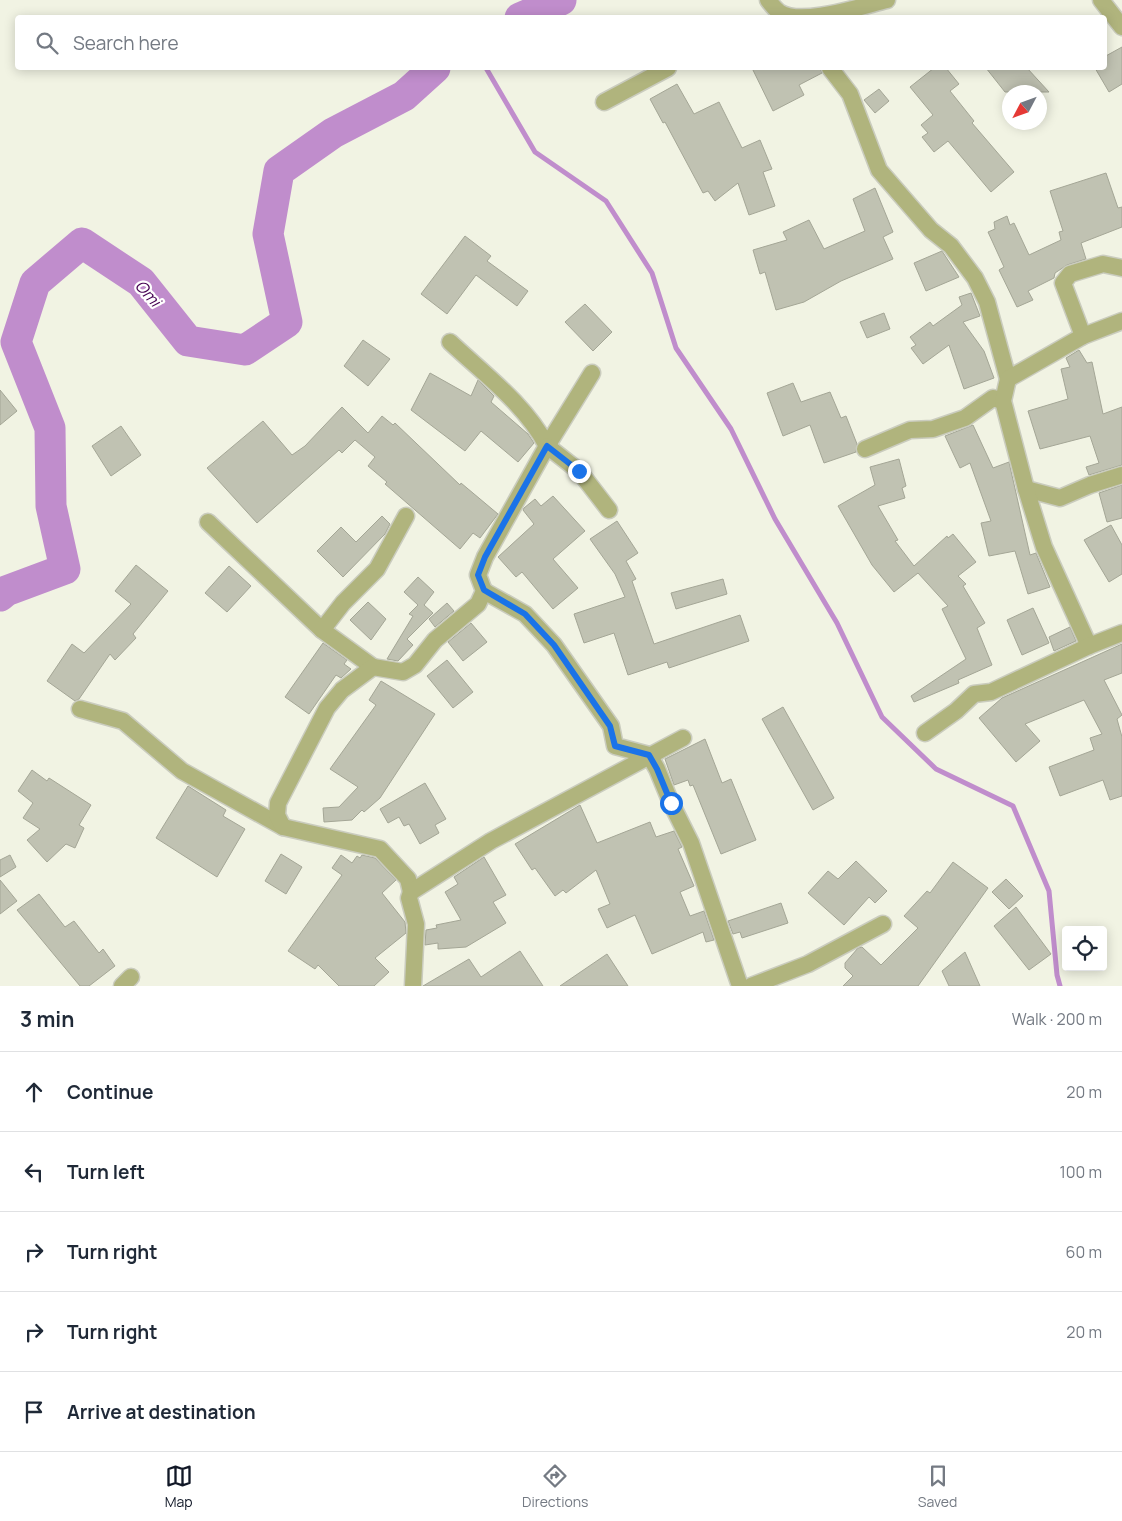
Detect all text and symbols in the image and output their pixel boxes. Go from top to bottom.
search box [15,15,1107,70]
icon: search [33,29,61,57]
text: Search here [73,30,179,56]
north arrow [1002,85,1047,130]
water label: Omi [130,275,167,313]
route end [568,460,591,483]
route start [660,792,683,815]
map controls [1062,926,1107,971]
button: locate [1062,926,1107,971]
text: 3 min [20,1005,74,1033]
text: Walk · 200 m [1012,1008,1102,1030]
icon: ahead [20,1078,48,1106]
text: Continue [67,1079,153,1105]
text: 20 m [1066,1081,1102,1103]
icon: left [20,1158,48,1186]
text: Turn left [67,1159,145,1185]
text: 100 m [1059,1161,1102,1183]
icon: right [20,1238,48,1266]
text: Turn right [67,1239,157,1265]
text: 60 m [1066,1241,1102,1263]
icon: right [20,1318,48,1346]
text: Turn right [67,1319,157,1345]
text: 20 m [1066,1321,1102,1343]
icon: arrive [20,1398,48,1426]
text: Arrive at destination [67,1399,256,1425]
tab: Map [165,1462,193,1511]
tab: Directions [522,1462,588,1511]
tab: Saved [918,1462,957,1511]

